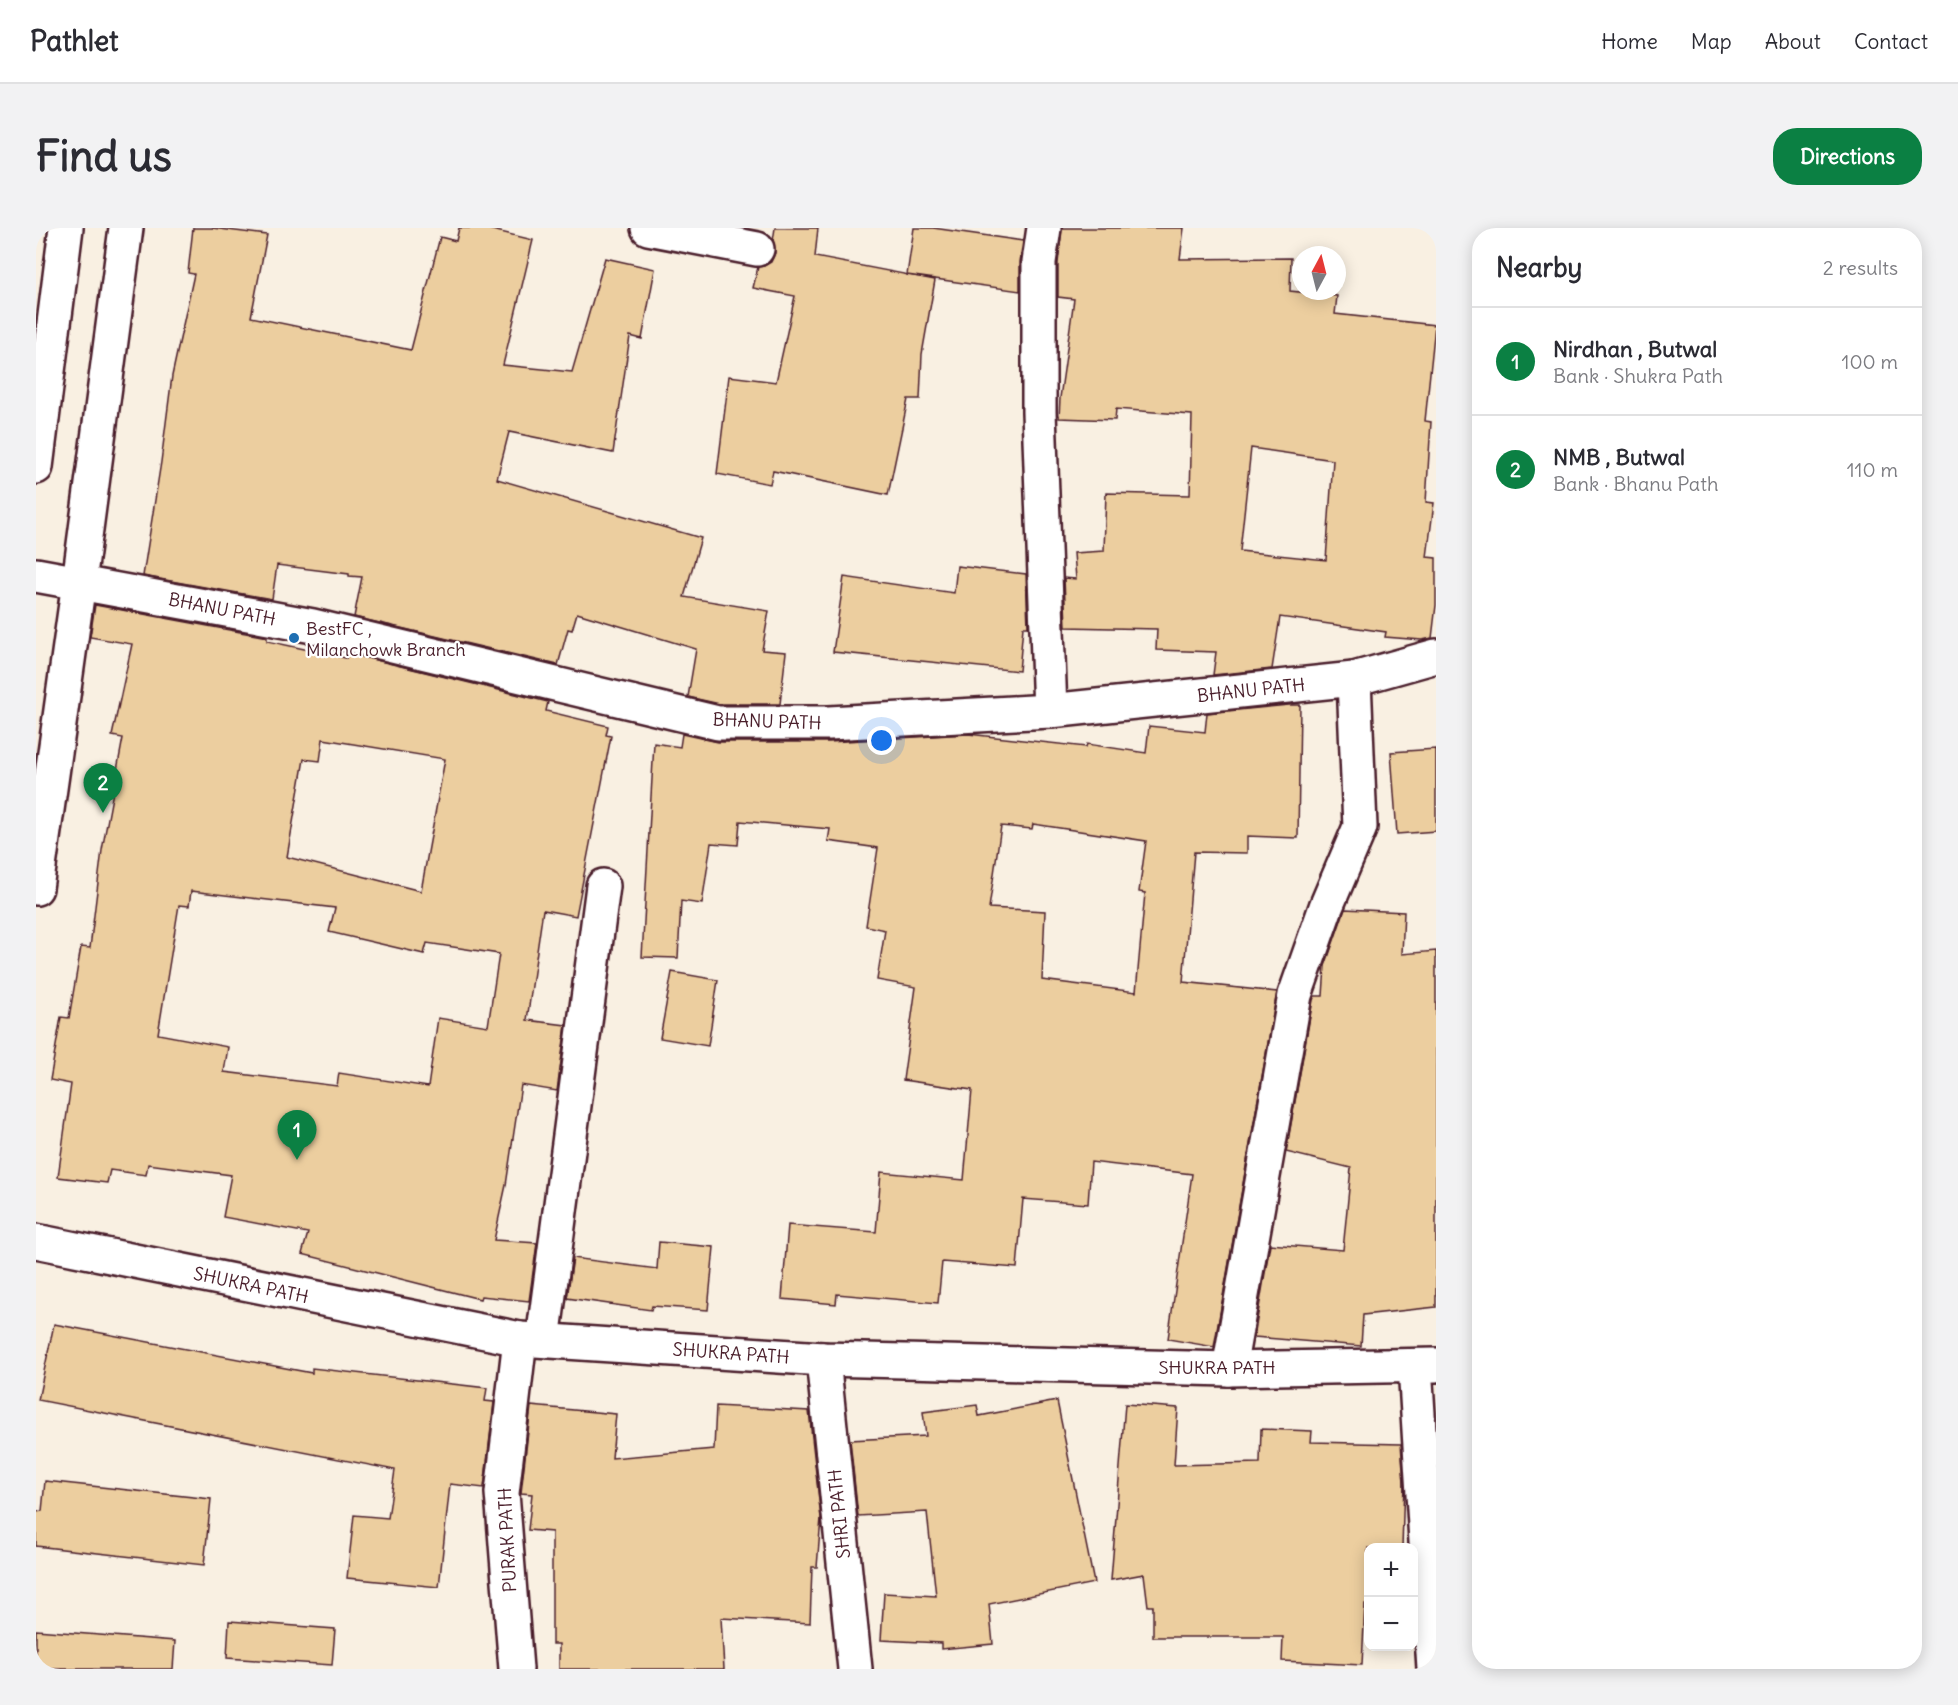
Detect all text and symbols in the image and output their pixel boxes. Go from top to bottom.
text: Pathlet [30,23,119,59]
text: Home [1601,28,1658,55]
text: Map [1691,28,1732,55]
text: About [1765,28,1821,55]
text: Contact [1854,28,1928,55]
button: Directions [1773,128,1922,185]
text: Find us [36,130,172,182]
north arrow [1292,246,1346,300]
text: Nearby [1496,251,1582,284]
text: 2 results [1823,255,1898,280]
text: Nirdhan , Butwal [1553,335,1717,363]
text: 1 [1512,349,1519,374]
text: 100 m [1841,349,1898,374]
text: Bank · Shukra Path [1553,363,1723,388]
text: NMB , Butwal [1553,443,1685,471]
text: 2 [1510,457,1521,482]
text: 110 m [1847,457,1898,482]
text: Bank · Bhanu Path [1553,471,1718,496]
street label: BHANU PATH [166,587,278,631]
place label: BestFC , Milanchowk Branch [306,617,466,661]
marker: BestFC , Milanchowk Branch [287,631,301,645]
street label: BHANU PATH [1196,673,1306,707]
street label: BHANU PATH [712,708,822,734]
your location [867,726,896,755]
pin: 2 [84,764,122,813]
pin: 1 [278,1110,316,1160]
street label: SHUKRA PATH [191,1262,311,1308]
street label: SHUKRA PATH [672,1337,790,1369]
street label: SHUKRA PATH [1159,1356,1276,1379]
street label: SHRI PATH [823,1468,855,1560]
street label: PURAK PATH [493,1487,521,1593]
map controls [1364,1543,1418,1651]
button: + [1364,1543,1418,1597]
button: − [1364,1597,1418,1651]

